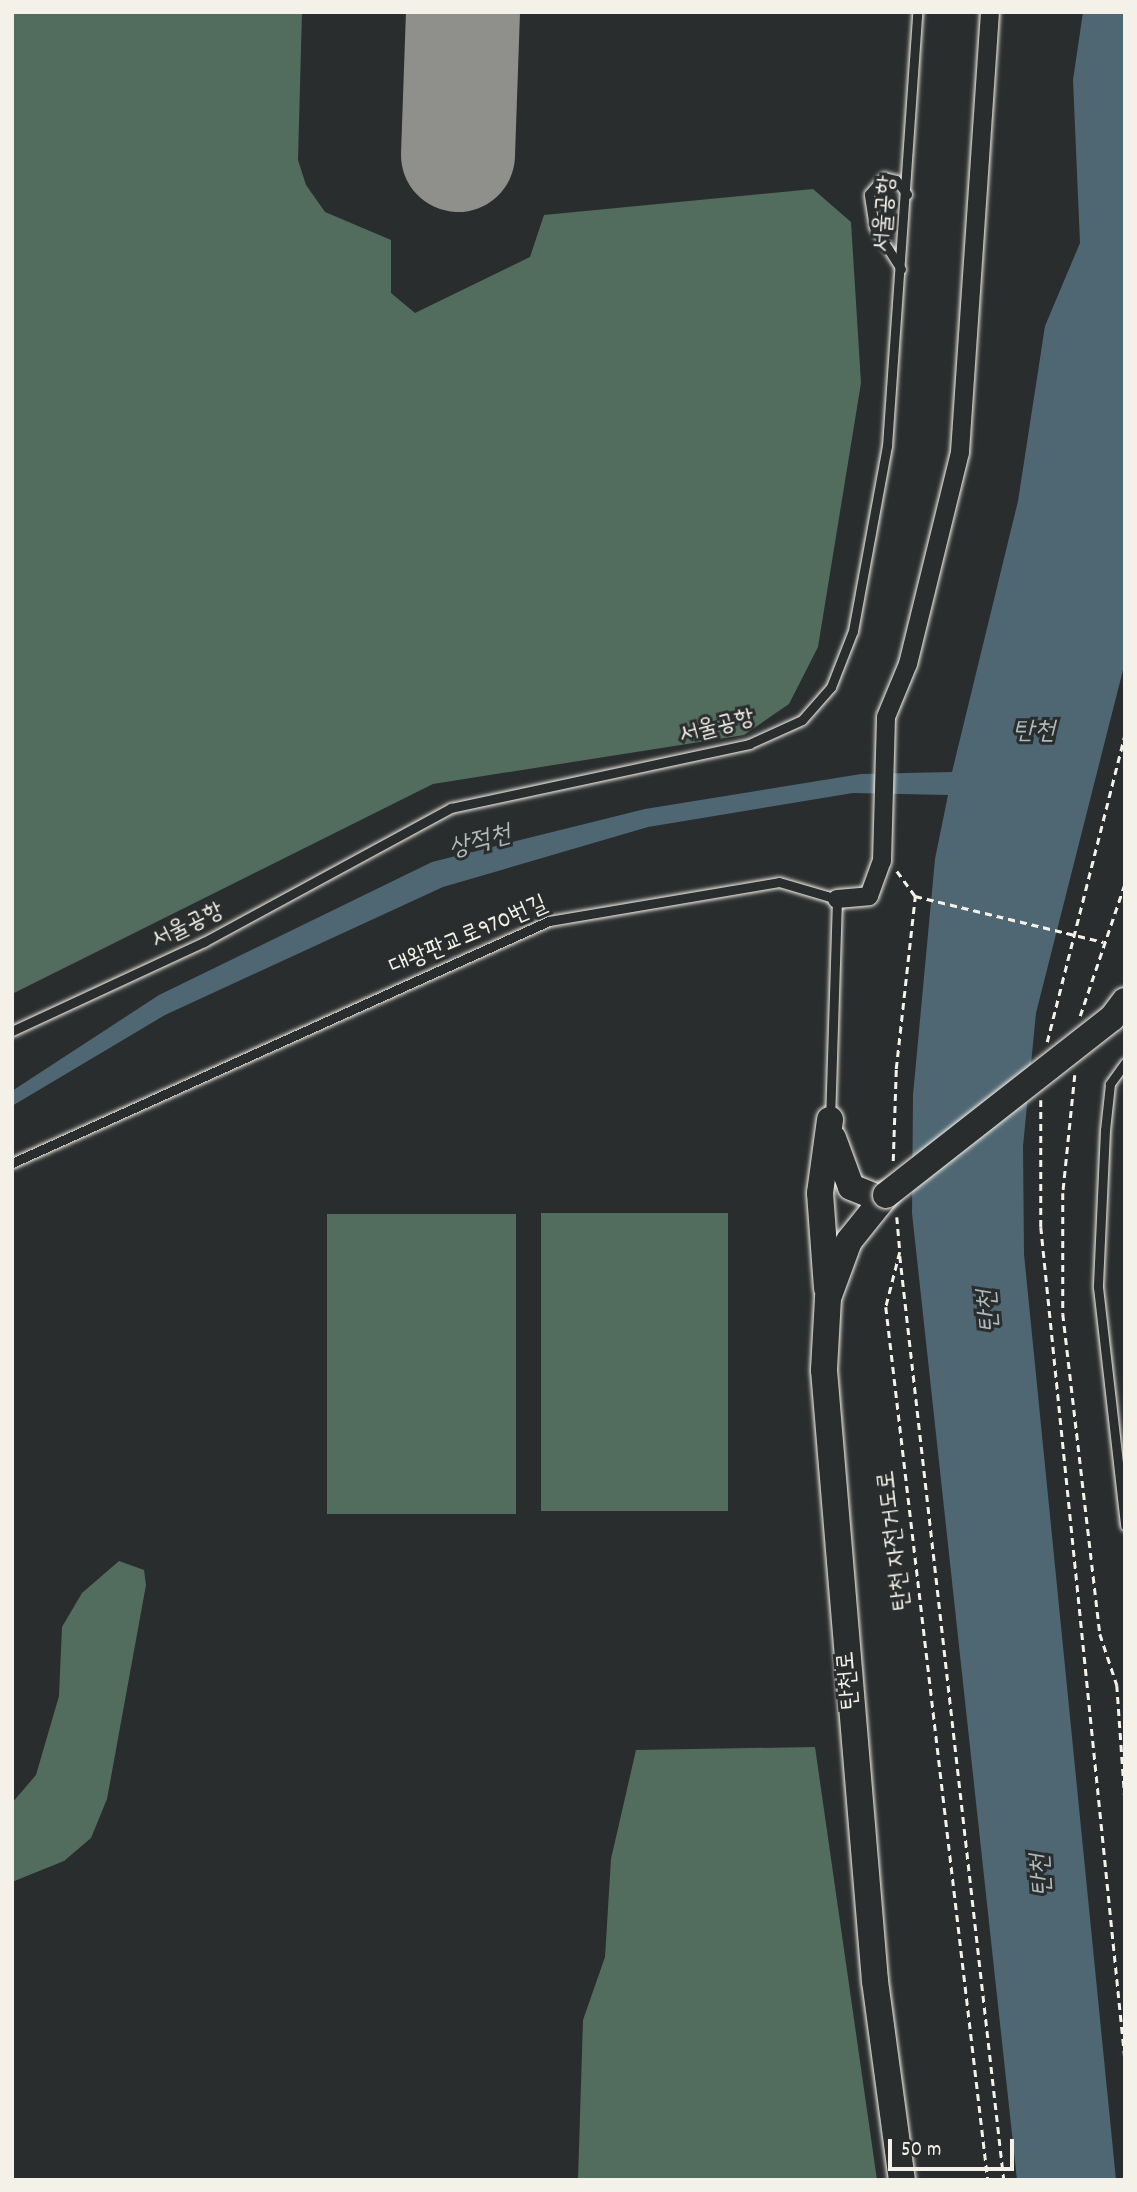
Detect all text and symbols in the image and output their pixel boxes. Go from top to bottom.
street label: 서울공항 [869,174,903,254]
street label: 서울공항 [676,704,758,752]
water label: 탄천 [1013,717,1055,749]
water label: 상적천 [446,820,514,866]
street label: 대왕판교로970번길 [386,891,552,983]
street label: 서울공항 [147,897,229,957]
water label: 탄천 [973,1289,1007,1333]
street label: 탄천 자전거도로 [873,1468,919,1612]
street label: 탄천로 [833,1650,867,1710]
water label: 탄천 [1026,1853,1060,1897]
scale bar [892,2126,1018,2170]
text: 50 m [901,2136,941,2166]

